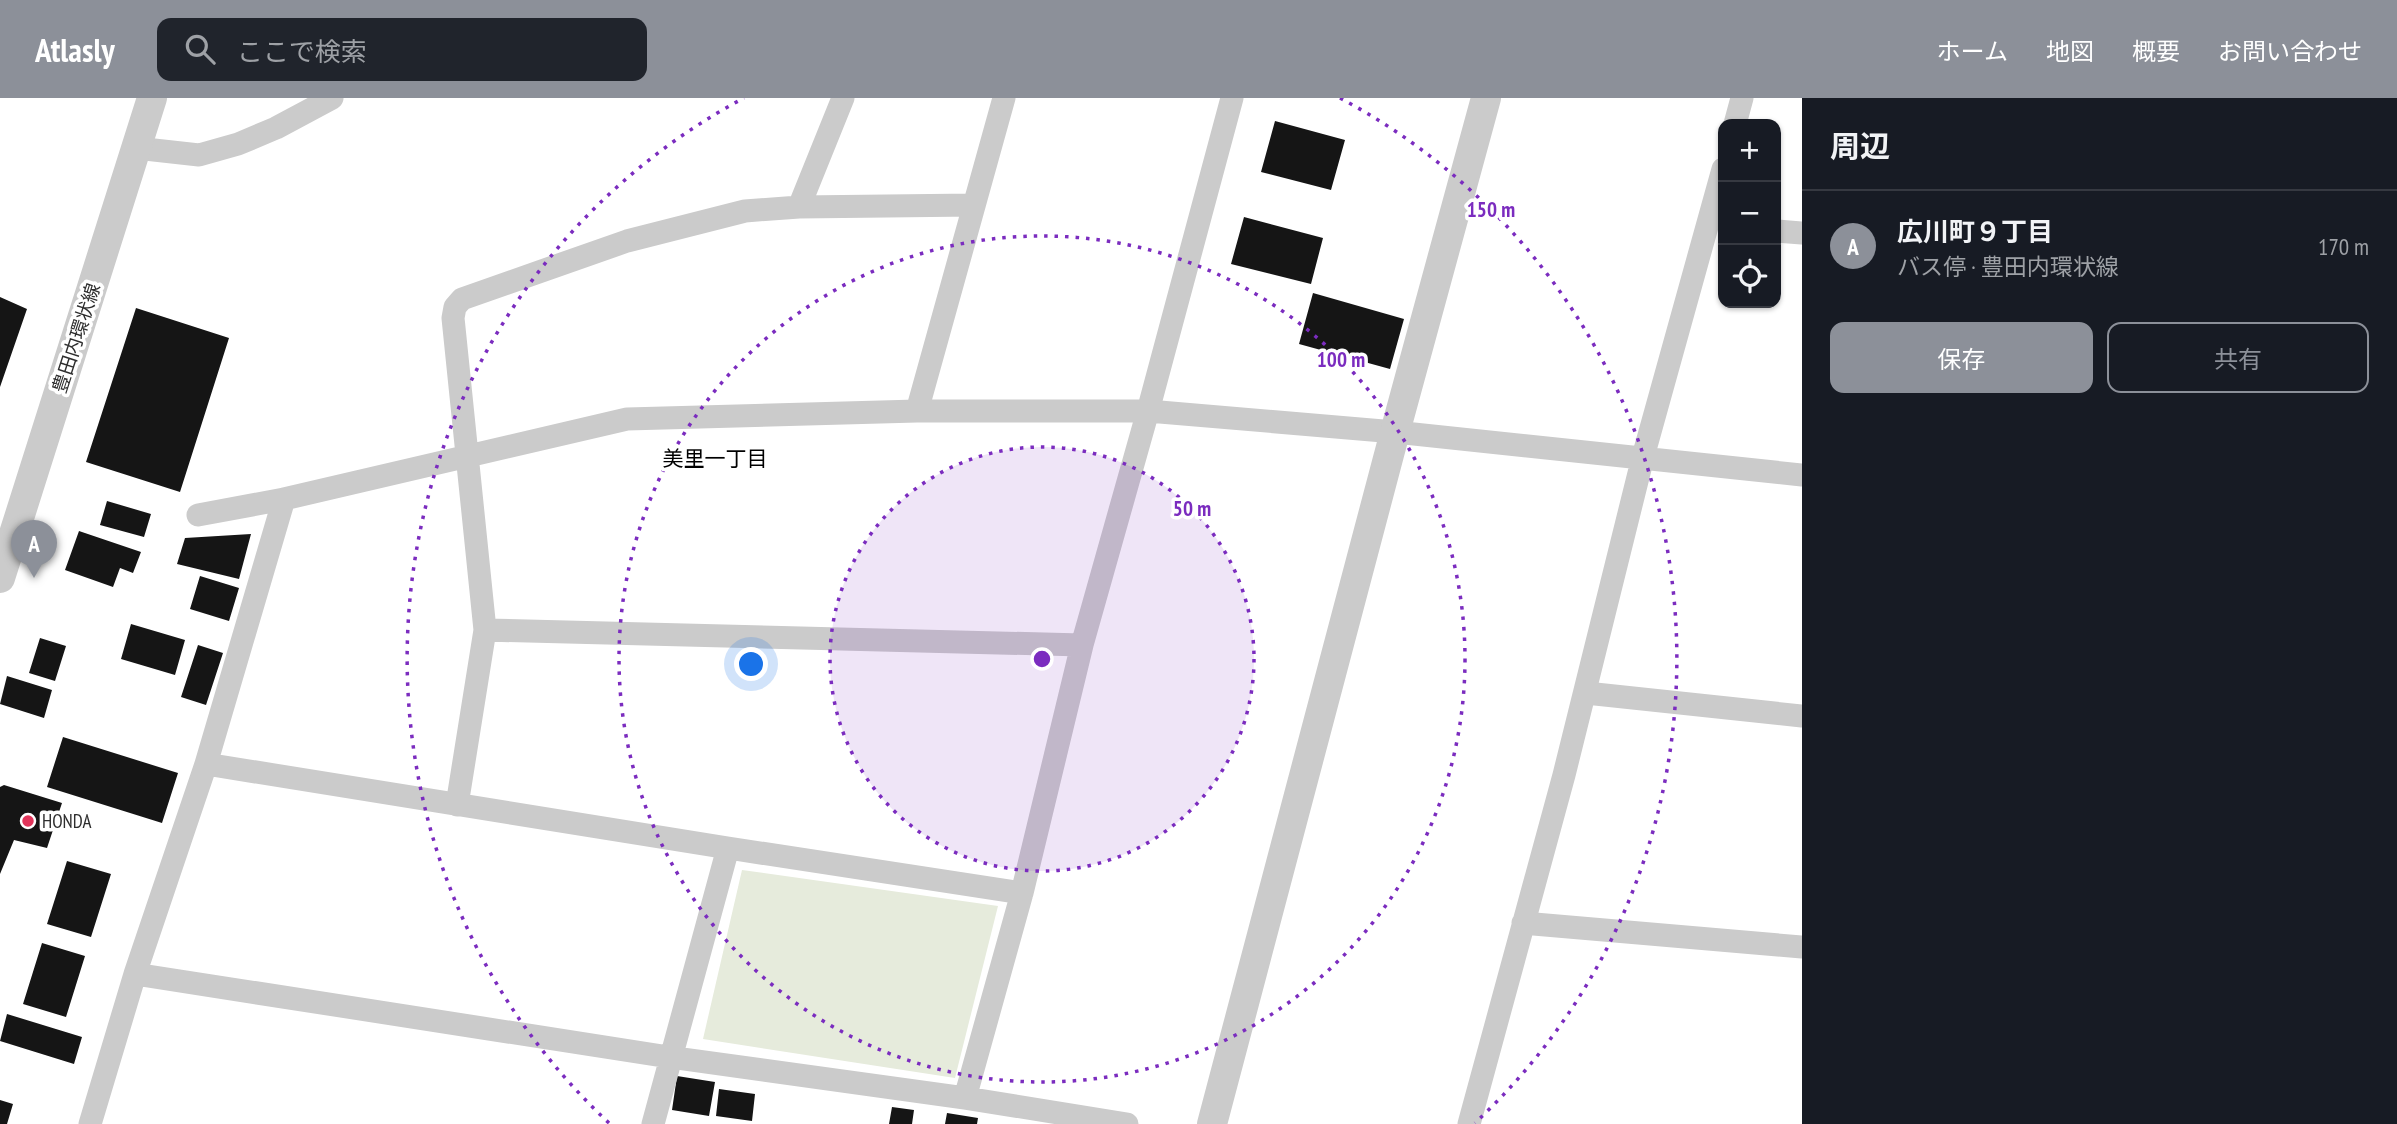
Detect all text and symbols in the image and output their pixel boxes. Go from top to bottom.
search box [157,18,647,81]
text: Atlasly [35,28,115,71]
icon: search [181,30,219,68]
text: ここで検索 [237,35,367,68]
text: ホーム [1937,36,2008,67]
text: 地図 [2046,36,2094,67]
text: 概要 [2132,36,2180,67]
text: お問い合わせ [2218,36,2362,67]
map controls [1718,119,1781,308]
button: + [1718,119,1781,182]
text: 周辺 [1830,126,1890,165]
button: − [1718,182,1781,245]
text: 150 m [1467,196,1515,223]
text: 広川町９丁目 [1897,215,2053,248]
text: A [1847,232,1859,261]
text: 170 m [2318,232,2369,261]
button: locate [1718,245,1781,308]
text: バス停 · 豊田内環状線 [1897,252,2119,281]
street label: 豊田内環状線 [47,280,105,396]
button: 保存 [1830,322,2093,393]
button: 共有 [2107,322,2369,393]
text: 100 m [1317,346,1365,373]
district label: 美里一丁目 [663,445,768,472]
text: 50 m [1173,495,1211,522]
pin: A [11,520,57,578]
your location [734,647,768,681]
centre of rings [1030,647,1054,671]
place label: HONDA [42,809,91,833]
marker: HONDA [20,813,36,829]

